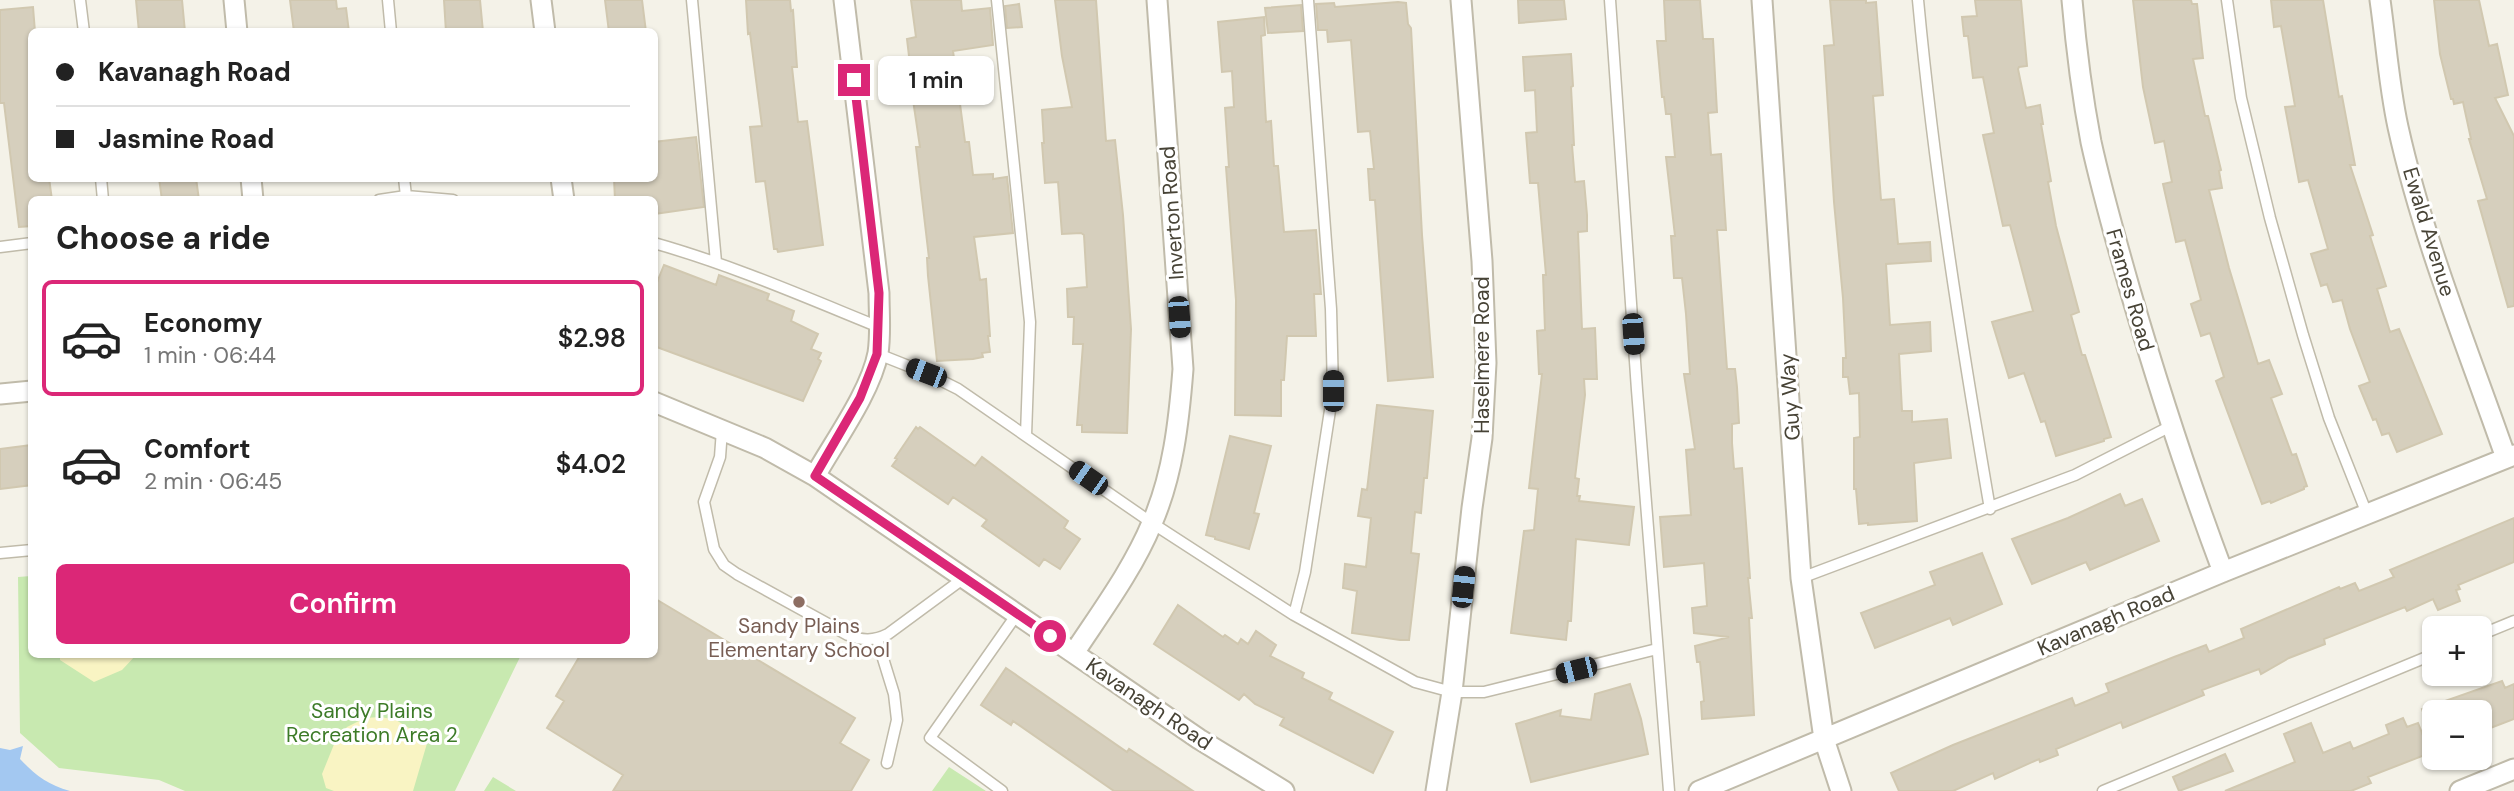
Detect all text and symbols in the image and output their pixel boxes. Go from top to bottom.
text: Kavanagh Road [98,55,291,89]
callout: 1 min [878,56,994,104]
route end [838,64,870,96]
text: 1 min [909,65,963,95]
text: Jasmine Road [98,122,274,156]
street label: Inverton Road [1153,145,1191,281]
street label: Ewald Avenue [2396,164,2462,300]
text: Choose a ride [56,217,271,259]
street label: Frames Road [2099,226,2161,354]
street label: Haselmere Road [1468,276,1496,434]
car [1168,295,1191,339]
text: Economy [144,306,262,340]
icon: car [60,307,123,370]
car [1622,312,1645,356]
text: $2.98 [558,321,626,355]
text: 1 min · 06:44 [144,340,276,370]
street label: Guy Way [1773,352,1807,442]
car [903,356,950,390]
car [1323,370,1344,412]
text: Comfort [144,432,250,466]
icon: car [60,433,123,496]
text: $4.02 [556,447,626,481]
car [1065,457,1112,499]
text: 2 min · 06:45 [144,466,282,496]
button: Confirm [56,564,630,644]
car [1451,565,1476,609]
street label: Kavanagh Road [2033,579,2179,663]
marker: Sandy Plains Elementary School [791,594,807,610]
place label: Sandy Plains Elementary School [708,612,890,664]
map controls [2422,616,2492,770]
button: + [2422,616,2492,686]
route start [1034,620,1066,652]
street label: Kavanagh Road [1080,651,1218,757]
car [1554,655,1599,685]
park label: Sandy Plains Recreation Area 2 [286,697,458,749]
button: − [2422,700,2492,770]

